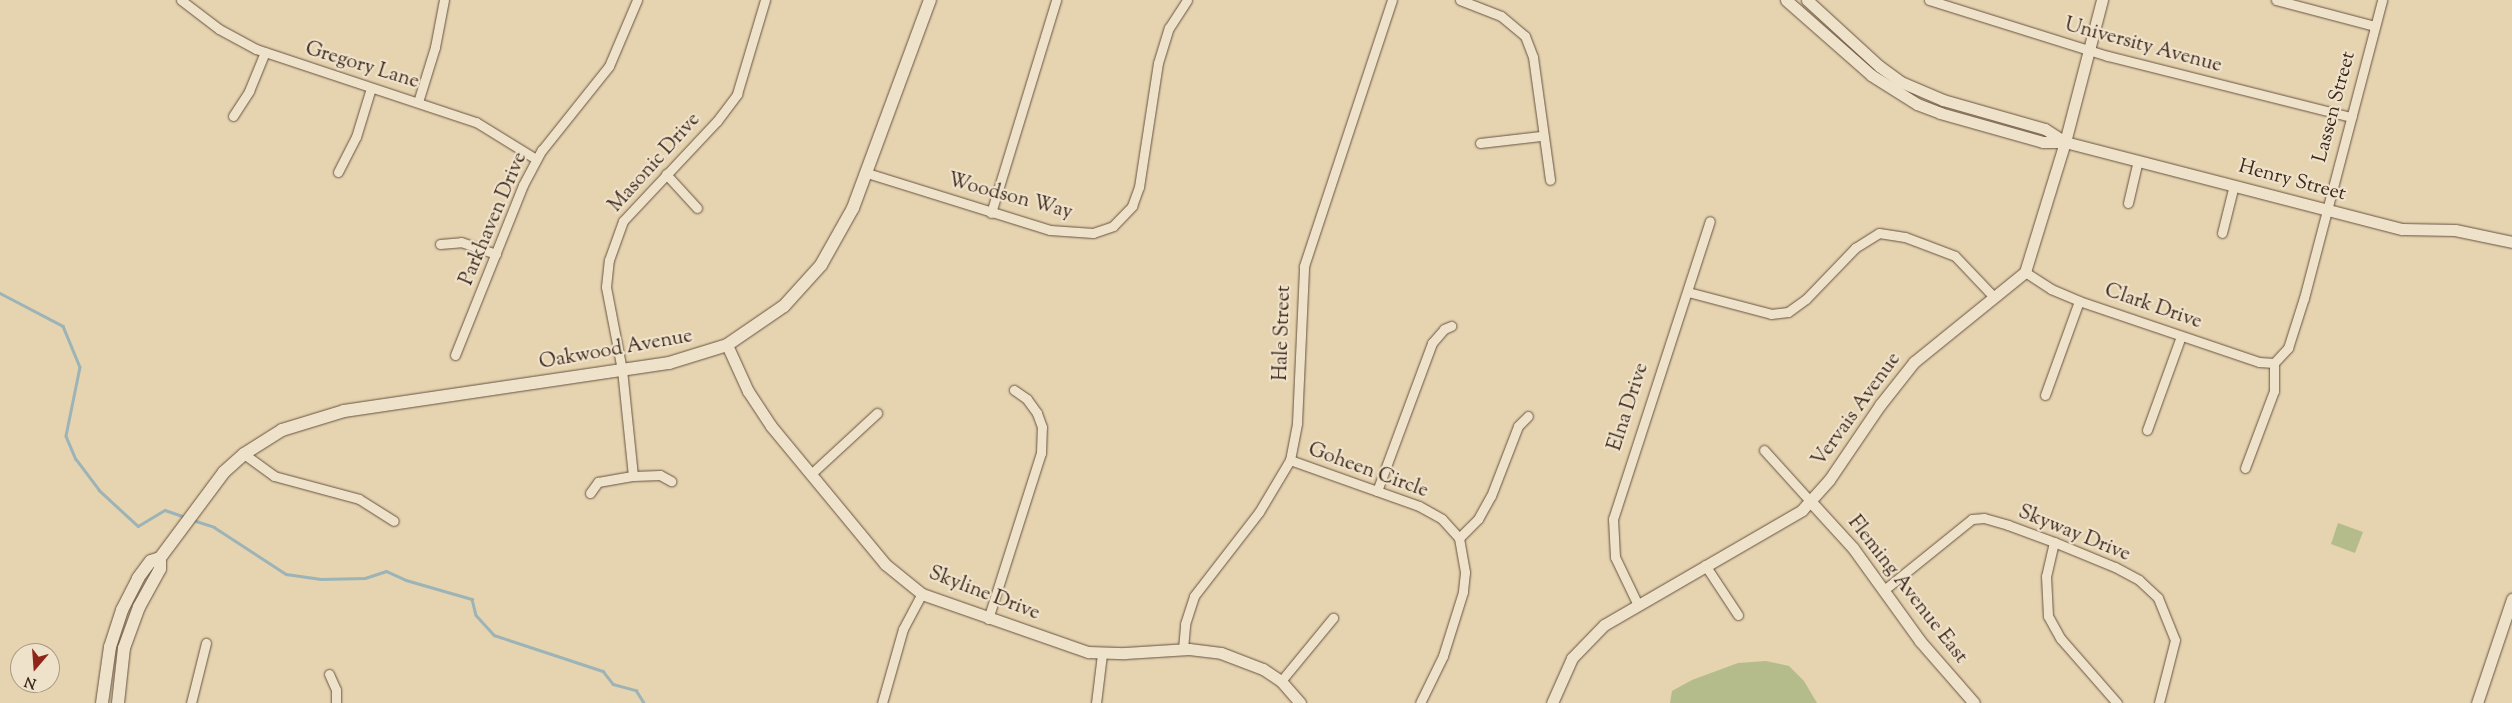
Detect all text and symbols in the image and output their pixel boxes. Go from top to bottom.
street label: University Avenue [2062,13,2224,79]
street label: Gregory Lane [302,37,422,95]
street label: Lassen Street [2309,49,2361,165]
street label: Masonic Drive [604,108,706,218]
street label: Parkhaven Drive [455,149,533,289]
street label: Henry Street [2236,155,2348,207]
street label: Woodson Way [945,169,1075,225]
street label: Clark Drive [2101,279,2205,335]
street label: Hale Street [1269,285,1297,381]
street label: Oakwood Avenue [537,325,695,375]
street label: Vervais Avenue [1808,348,1906,472]
street label: Elna Drive [1604,360,1654,454]
street label: Goheen Circle [1305,438,1431,504]
street label: Skyway Drive [2014,501,2134,567]
street label: Fleming Avenue East [1842,511,1972,669]
street label: Skyline Drive [925,562,1043,626]
north arrow [10,643,60,693]
text: N [22,670,39,693]

